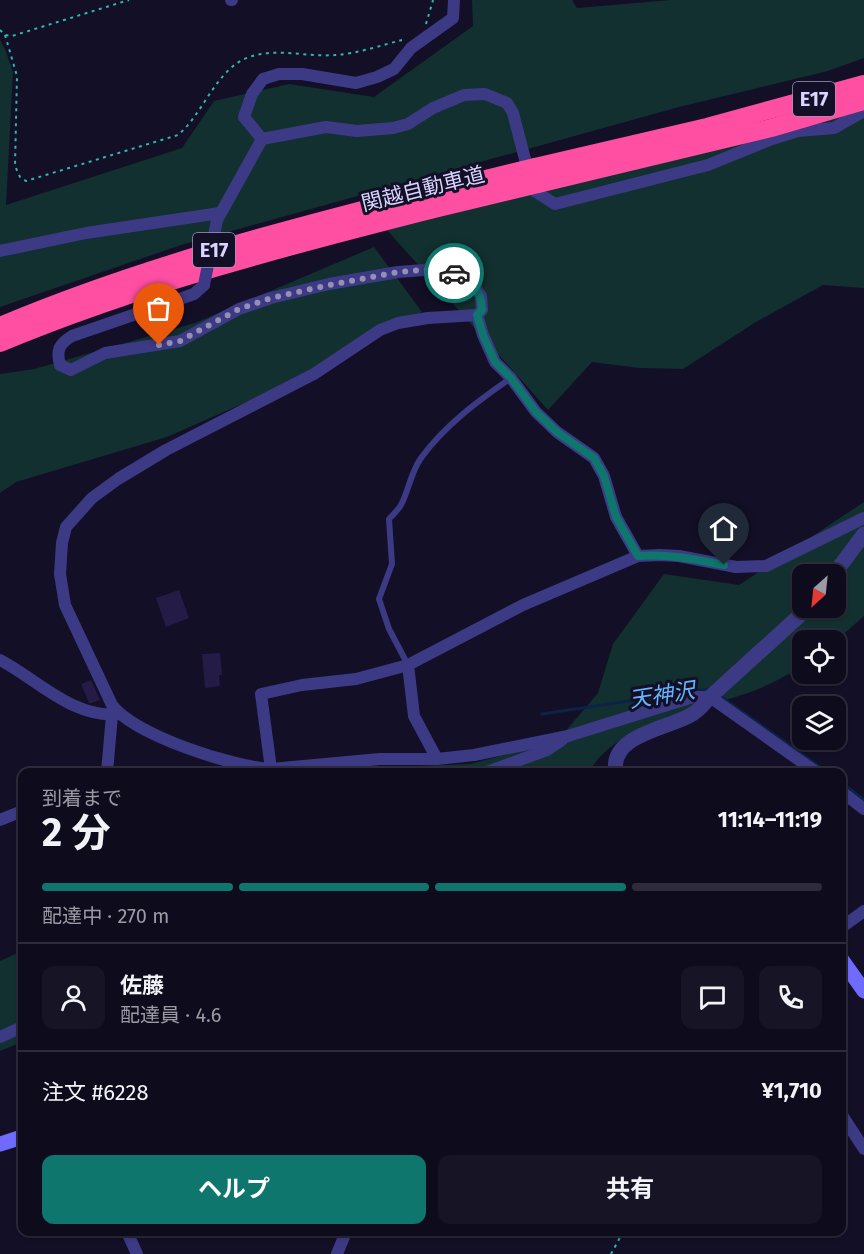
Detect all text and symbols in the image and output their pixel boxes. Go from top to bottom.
road number: E17 [793,82,835,116]
street label: 関越自動車道 [359,161,487,217]
road number: E17 [193,233,235,267]
courier [424,243,484,303]
icon: car [438,257,471,290]
pin [133,283,184,345]
icon: bag [142,292,175,325]
pin [698,503,749,565]
icon: home [707,512,740,545]
north arrow [792,564,846,618]
map controls [792,564,846,750]
button: locate [792,630,846,684]
water label: 天神沢 [627,676,700,713]
button: layers [792,696,846,750]
text: 到着まで [42,786,122,810]
text: 11:14–11:19 [718,806,822,833]
text: 2 分 [42,810,110,856]
text: 配達中 · 270 m [42,904,169,928]
button: person [42,966,105,1029]
button: chat [681,966,744,1029]
button: phone [759,966,822,1029]
text: 佐藤 [120,972,164,999]
text: 配達員 · 4.6 [120,1003,221,1027]
text: ¥1,710 [762,1077,822,1104]
text: 注文 #6228 [42,1079,149,1106]
button: ヘルプ [42,1155,426,1224]
button: 共有 [438,1155,822,1224]

